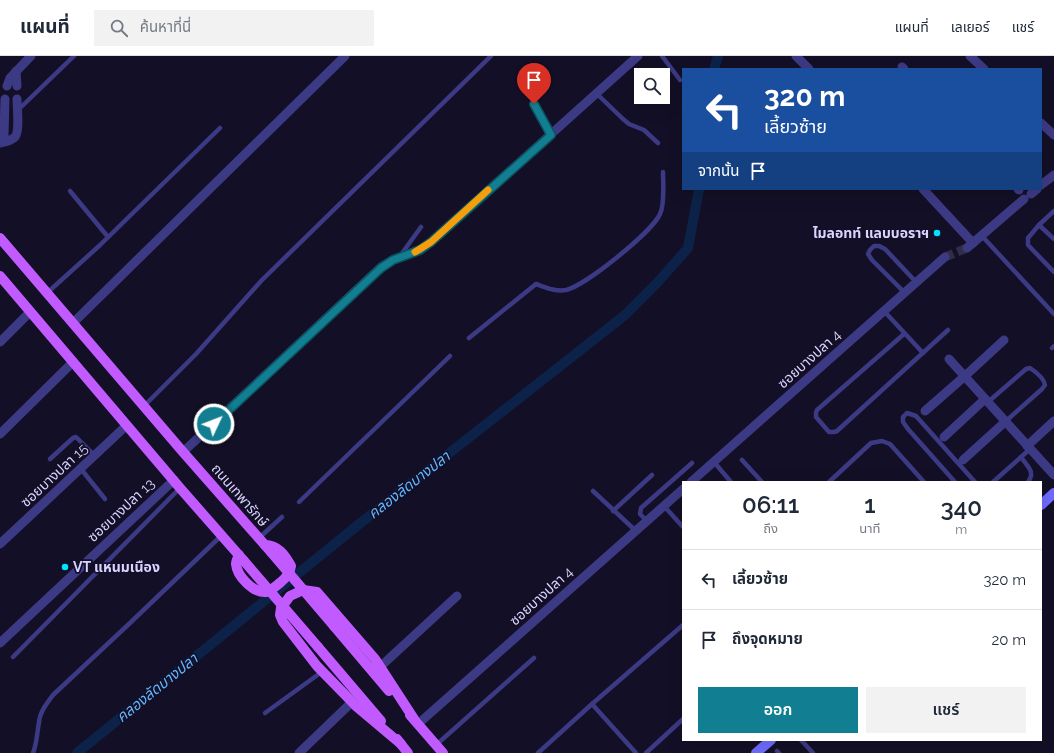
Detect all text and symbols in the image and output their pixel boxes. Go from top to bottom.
search box [94,10,374,46]
text: แผนที่ [20,15,70,37]
icon: search [108,17,130,39]
text: ค้นหาที่นี่ [140,18,191,36]
text: แผนที่ [895,19,929,35]
text: เลเยอร์ [951,19,990,35]
text: แชร์ [1012,19,1034,35]
pin [517,63,551,104]
map controls [634,68,670,104]
button: search [634,68,670,104]
icon: arrive [523,69,545,91]
text: 320 m [764,80,845,113]
icon: left [698,84,750,136]
text: เลี้ยวซ้าย [764,116,827,137]
icon: arrive [747,160,769,182]
text: จากนั้น [698,162,739,180]
place label: ไมลอทท์ แลบบอราฯ [813,225,929,241]
marker: ไมลอทท์ แลบบอราฯ [932,228,942,238]
street label: ซอยบางปลา 4 [774,326,844,391]
position arrow [193,403,235,445]
street label: ซอยบางปลา 15 [17,440,91,510]
water label: คลองลัดบางปลา [364,447,454,523]
street label: ถนนเทพารักษ์ [208,460,272,530]
street label: ซอยบางปลา 13 [84,475,158,545]
text: 06:11 [742,490,799,519]
text: 1 [864,490,876,519]
text: 340 [940,493,982,522]
text: ถึง [763,521,778,536]
text: นาที [859,521,880,536]
text: m [955,522,967,537]
place label: VT แหนมเนือง [73,559,160,575]
marker: VT แหนมเนือง [60,562,70,572]
street label: ซอยบางปลา 4 [506,563,576,628]
icon: left [698,569,720,591]
text: เลี้ยวซ้าย [732,570,788,588]
text: 320 m [983,571,1026,589]
icon: arrive [698,629,720,651]
text: ถึงจุดหมาย [732,630,803,648]
text: 20 m [991,631,1026,649]
water label: คลองลัดบางปลา [113,649,202,726]
button: ออก [698,687,858,733]
button: แชร์ [866,687,1026,733]

